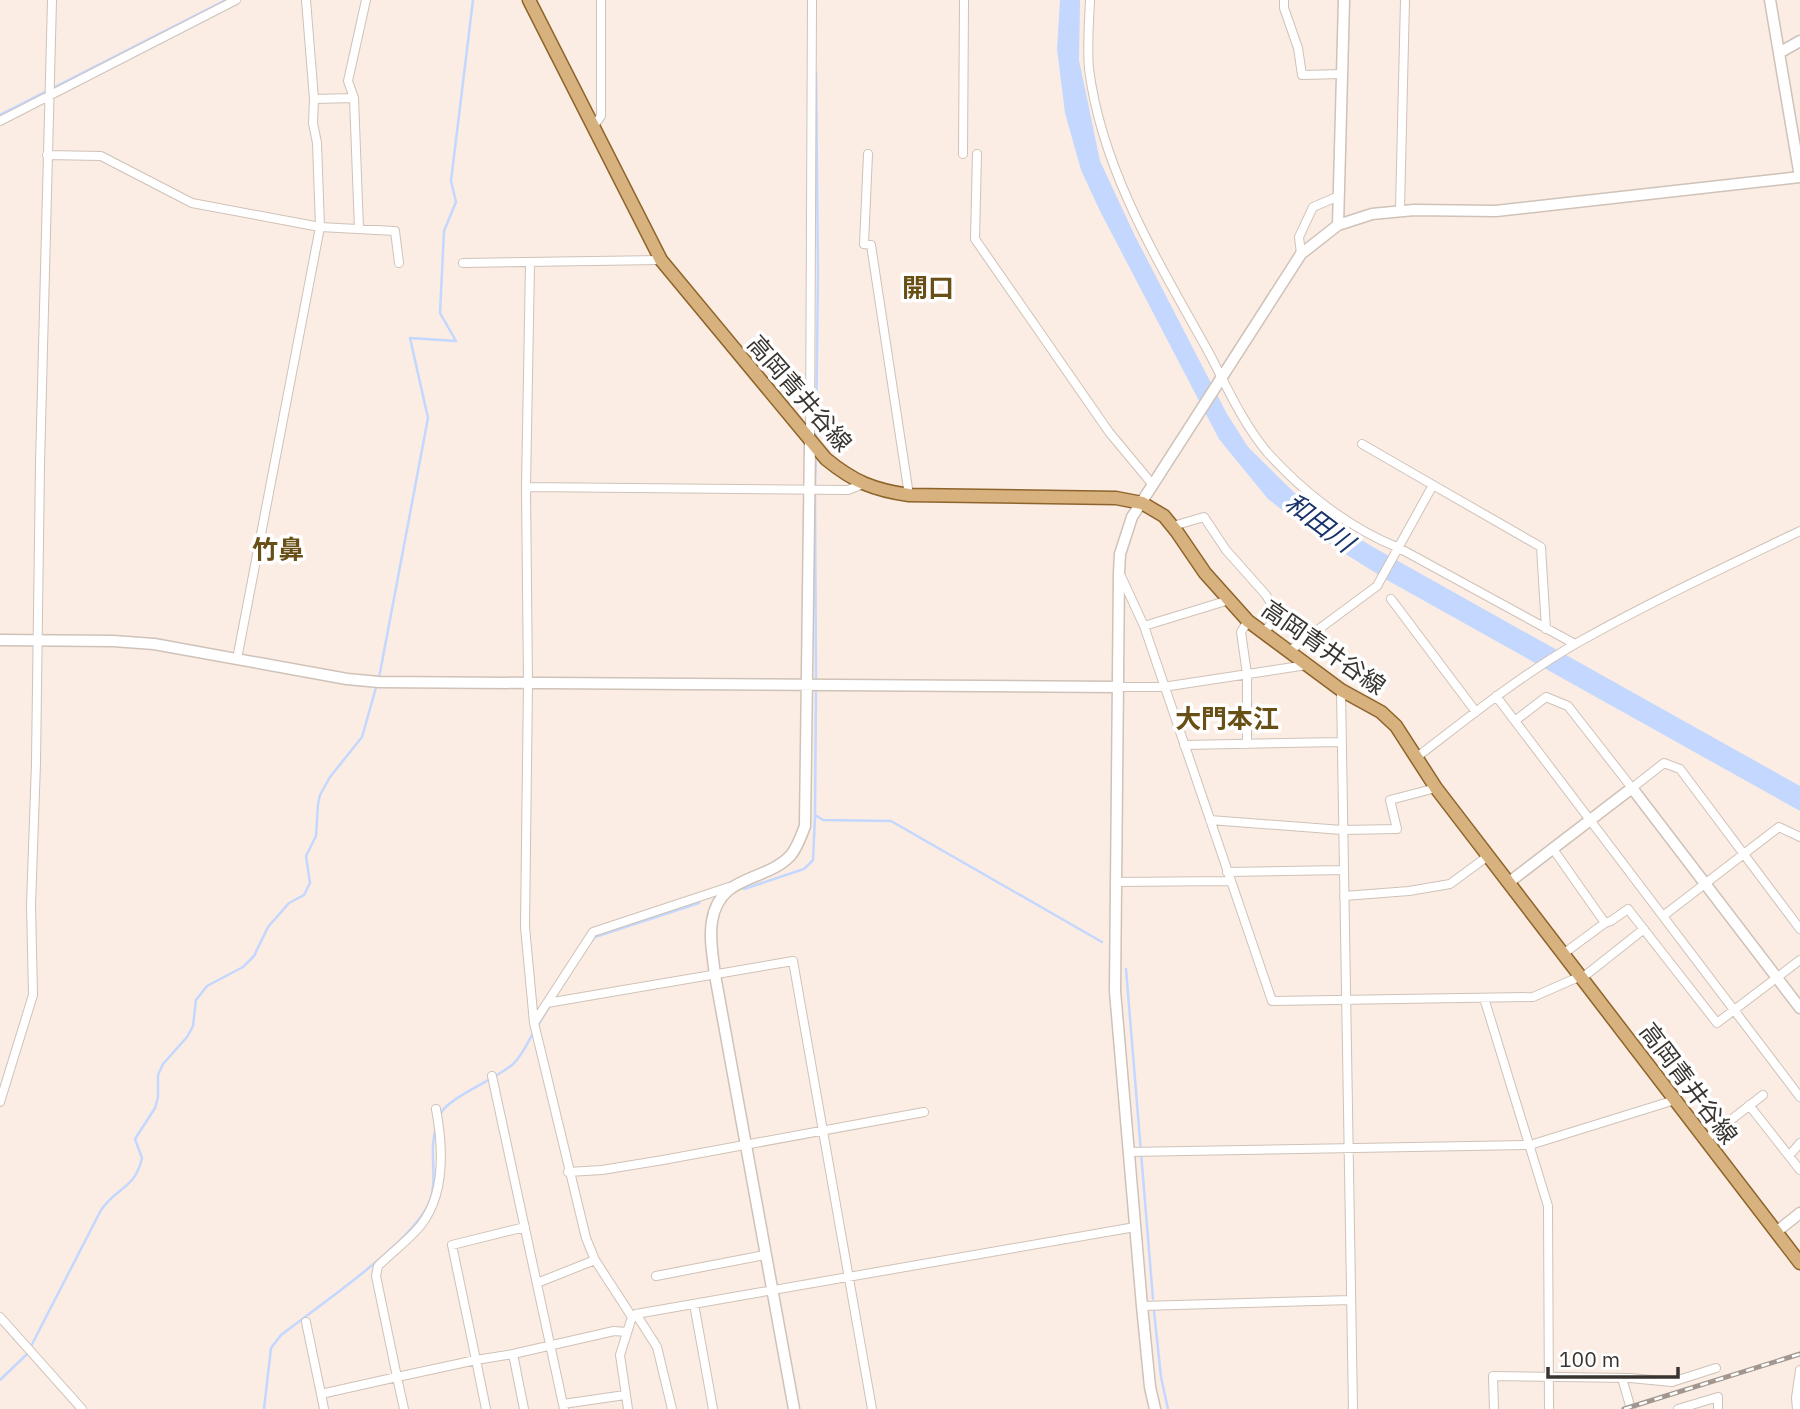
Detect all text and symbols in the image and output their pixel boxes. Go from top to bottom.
district label: 開口 [902,270,954,304]
street label: 高岡青井谷線 [741,328,859,458]
water label: 和田川 [1279,485,1364,561]
district label: 竹鼻 [252,532,304,566]
street label: 高岡青井谷線 [1256,593,1392,701]
district label: 大門本江 [1175,701,1279,735]
street label: 高岡青井谷線 [1633,1016,1745,1150]
scale bar [1548,1336,1678,1380]
text: 100 m [1559,1345,1620,1373]

